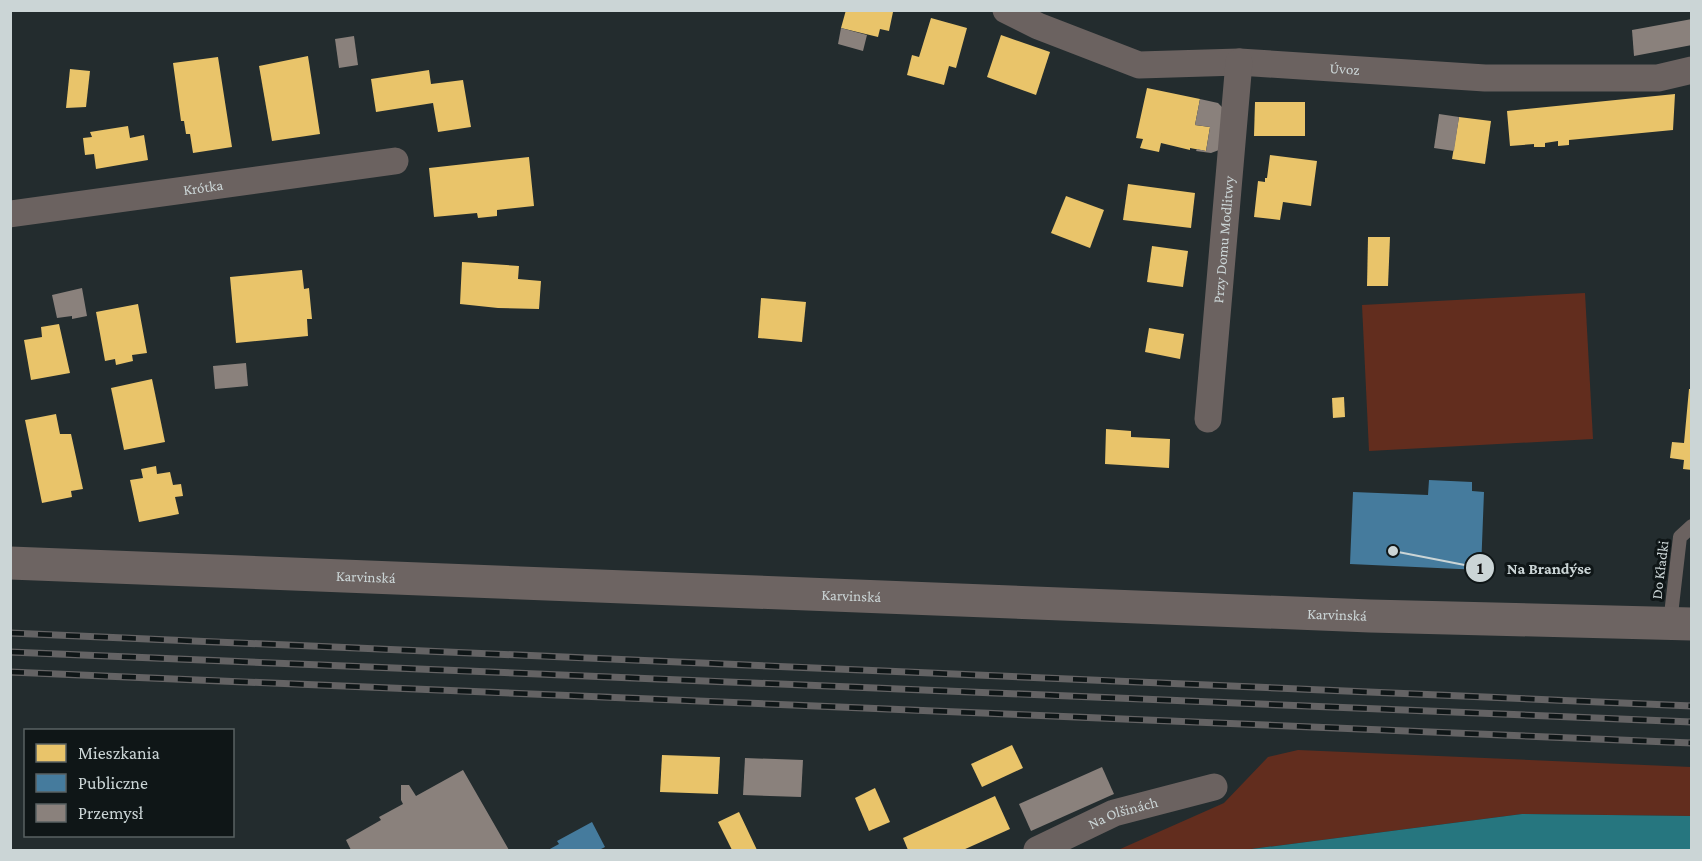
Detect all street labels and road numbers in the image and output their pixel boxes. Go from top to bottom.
street label: Úvoz [1329,60,1360,78]
street label: Przy Domu Modlitwy [1210,175,1238,304]
street label: Krótka [182,177,224,198]
street label: Do Kładki [1648,540,1672,600]
street label: Karvinská [336,568,396,586]
street label: Karvinská [821,587,882,605]
street label: Karvinská [1307,606,1367,624]
street label: Na Olšinách [1086,794,1159,832]

